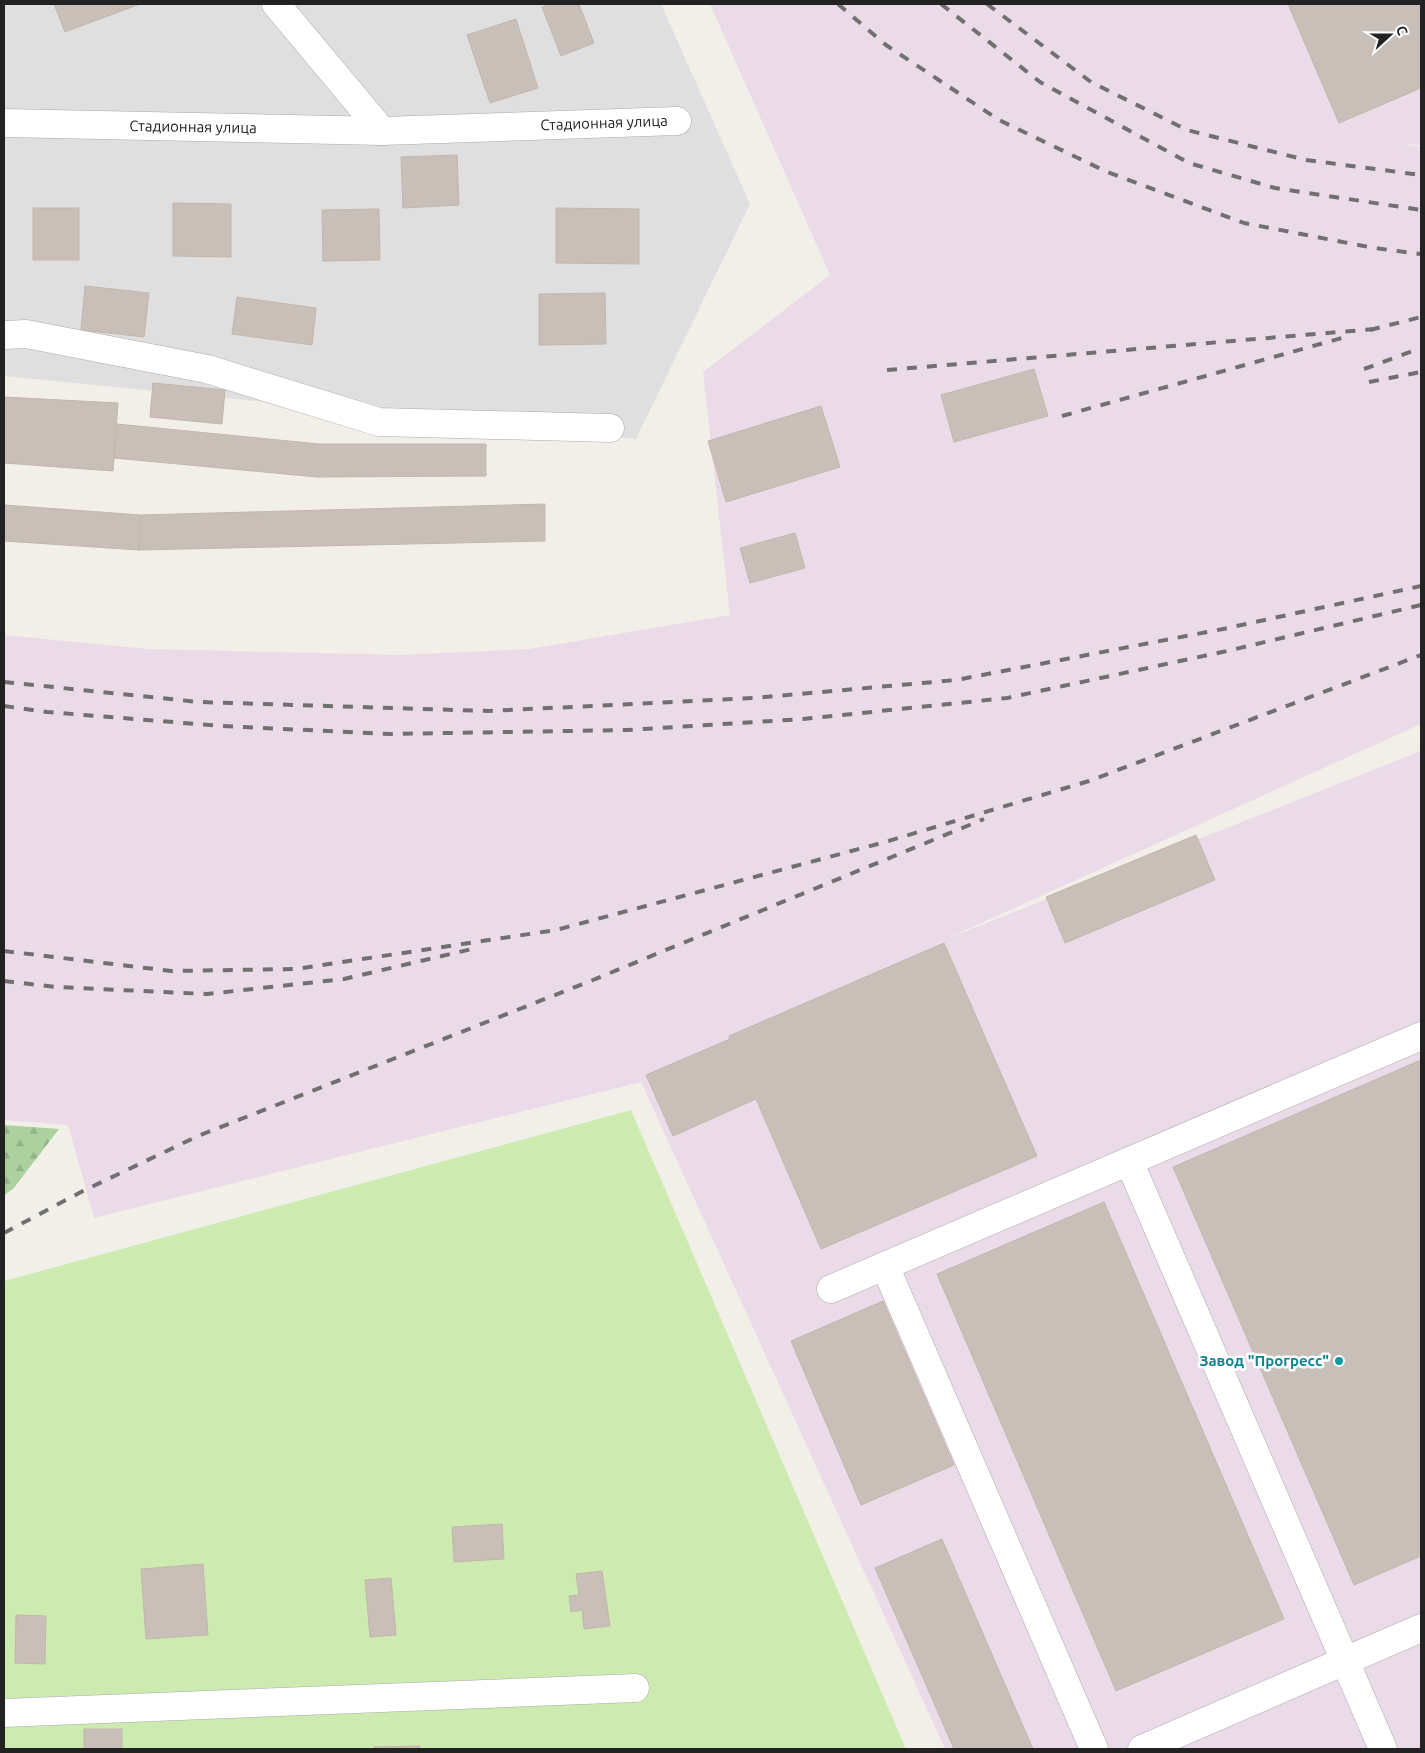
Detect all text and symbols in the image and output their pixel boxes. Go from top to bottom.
north arrow [1365,10,1415,60]
text: С [1393,23,1411,37]
street label: Стадионная улица [540,112,668,133]
street label: Стадионная улица [129,117,257,136]
place label: Завод "Прогресс" [1199,1352,1329,1369]
marker: Завод "Прогресс" [1333,1355,1345,1367]

